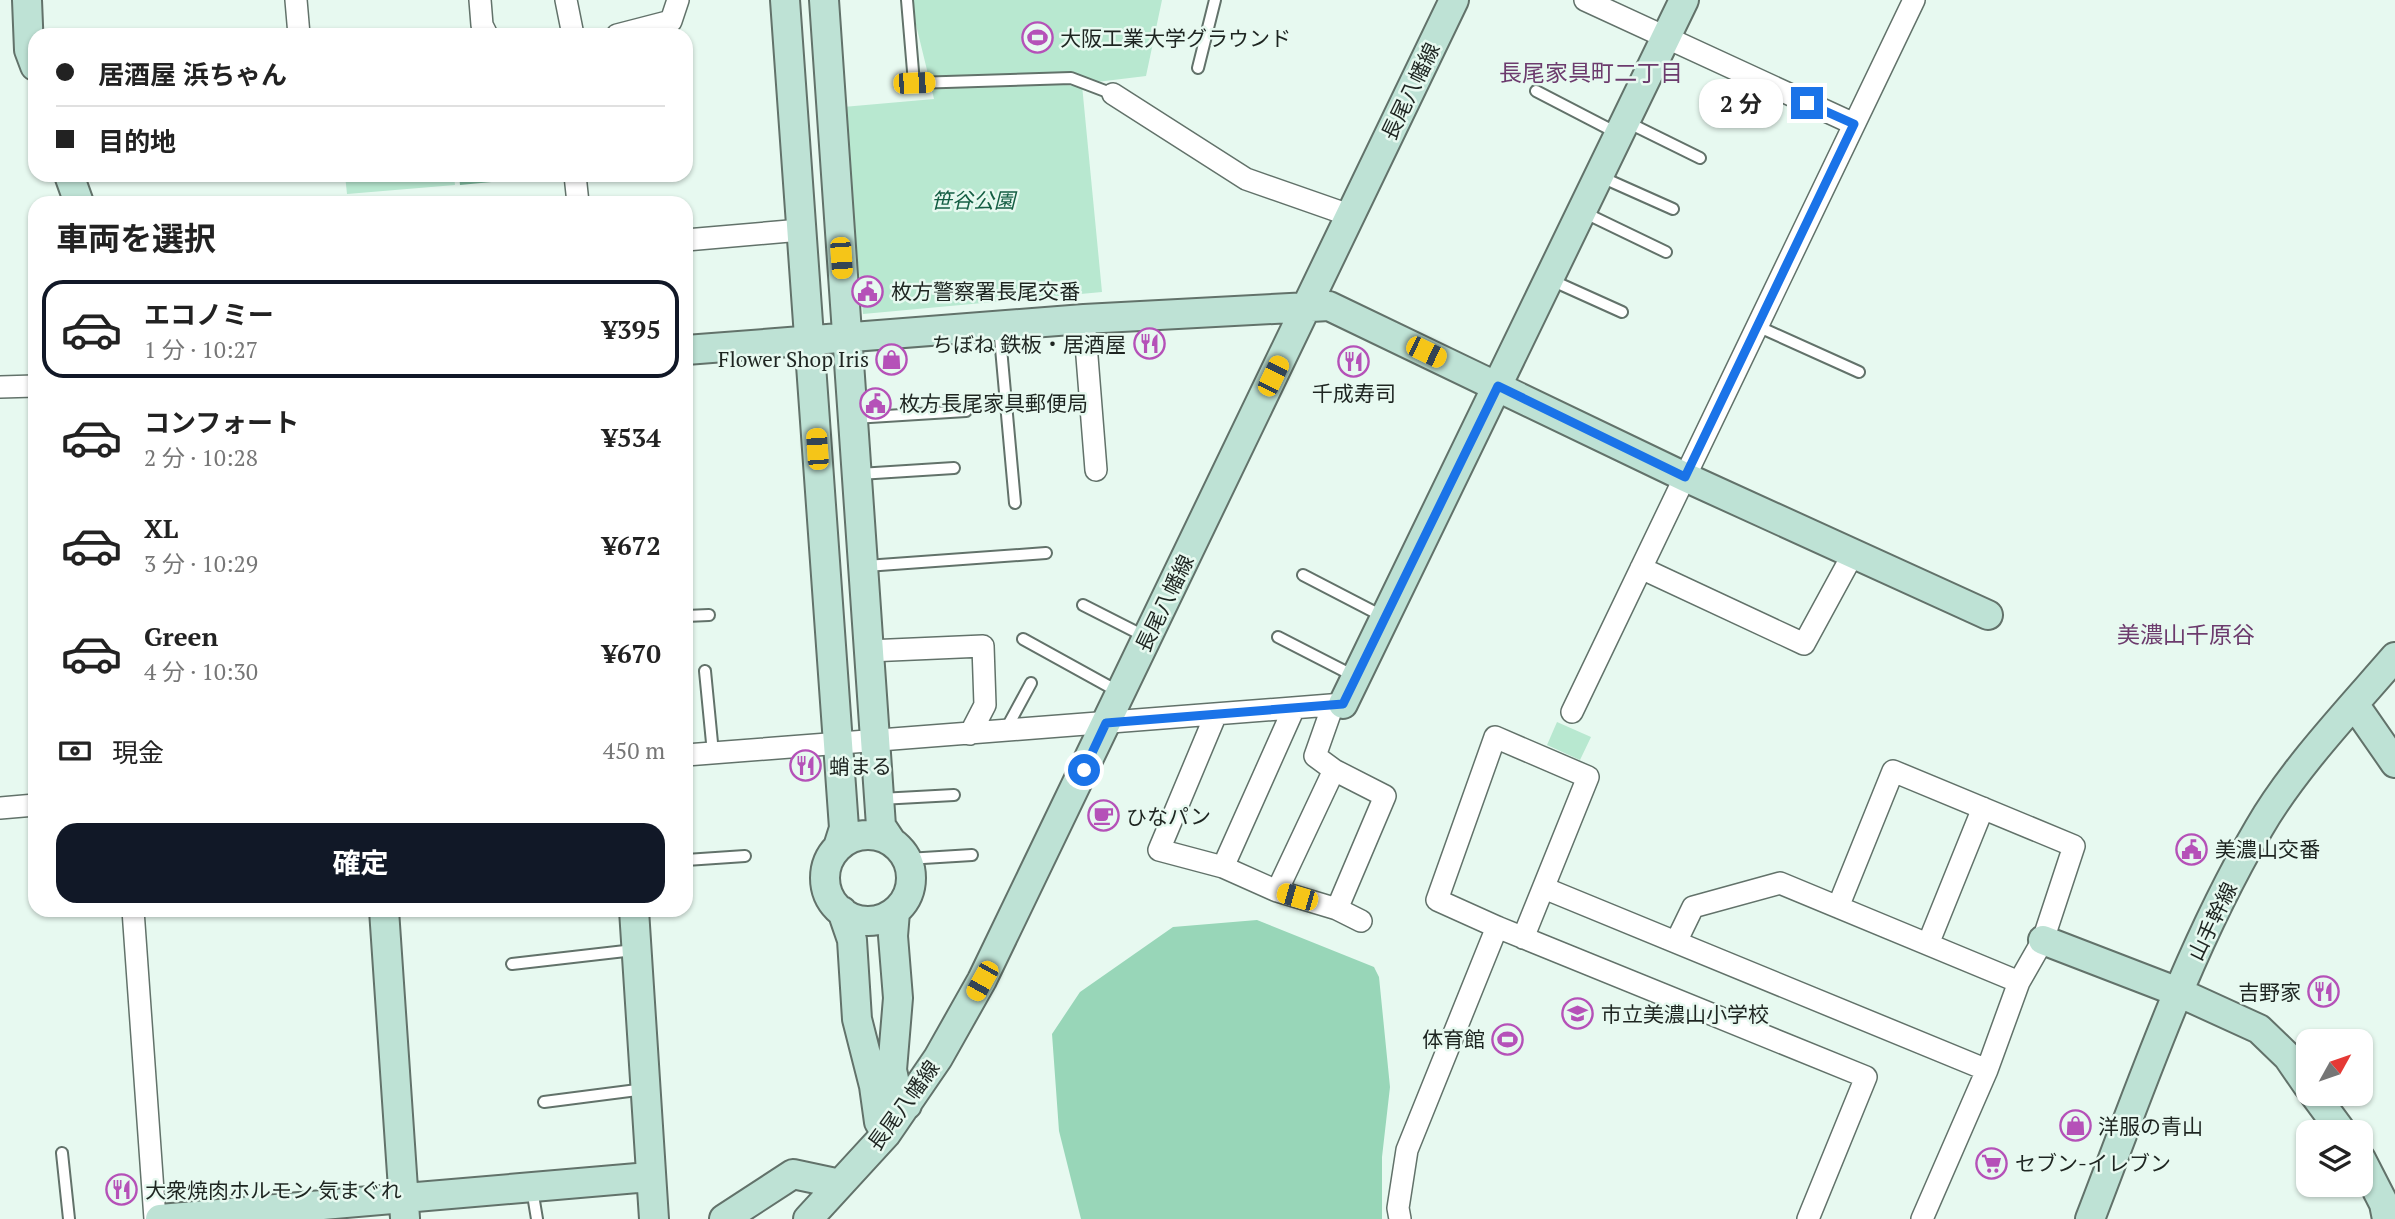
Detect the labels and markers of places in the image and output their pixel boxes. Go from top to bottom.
sports icon: 大阪工業大学グラウンド [1020,21,1054,55]
place label: 大阪工業大学グラウンド [1060,24,1291,52]
public building icon: 枚方警察署長尾交番 [851,274,885,308]
place label: 枚方警察署長尾交番 [891,277,1080,305]
restaurant icon: ちぼね 鉄板・居酒屋 [1132,327,1166,361]
place label: ちぼね 鉄板・居酒屋 [932,330,1126,358]
shop icon: Flower Shop Iris [875,342,909,376]
restaurant icon: 千成寿司 [1337,344,1371,378]
place label: Flower Shop Iris [718,345,869,373]
place label: 千成寿司 [1312,379,1396,407]
public building icon: 枚方長尾家具郵便局 [859,386,893,420]
place label: 枚方長尾家具郵便局 [899,389,1088,417]
restaurant icon: 蛸まる [789,749,823,783]
place label: 蛸まる [829,752,892,780]
cafe icon: ひなパン [1086,799,1120,833]
place label: ひなパン [1126,802,1211,830]
public building icon: 美濃山交番 [2175,832,2209,866]
place label: 美濃山交番 [2215,835,2320,863]
restaurant icon: 吉野家 [2307,975,2341,1009]
place label: 吉野家 [2238,978,2301,1006]
school or university icon: 市立美濃山小学校 [1561,997,1595,1031]
place label: 市立美濃山小学校 [1601,1000,1769,1028]
sports icon: 体育館 [1491,1022,1525,1056]
place label: 体育館 [1422,1025,1485,1053]
shop icon: 洋服の青山 [2058,1109,2092,1143]
place label: 洋服の青山 [2098,1112,2203,1140]
supermarket icon: セブン-イレブン [1975,1146,2009,1180]
place label: セブン-イレブン [2015,1149,2171,1177]
restaurant icon: 大衆焼肉ホルモン 気まぐれ [105,1173,139,1207]
place label: 大衆焼肉ホルモン 気まぐれ [145,1176,402,1204]

